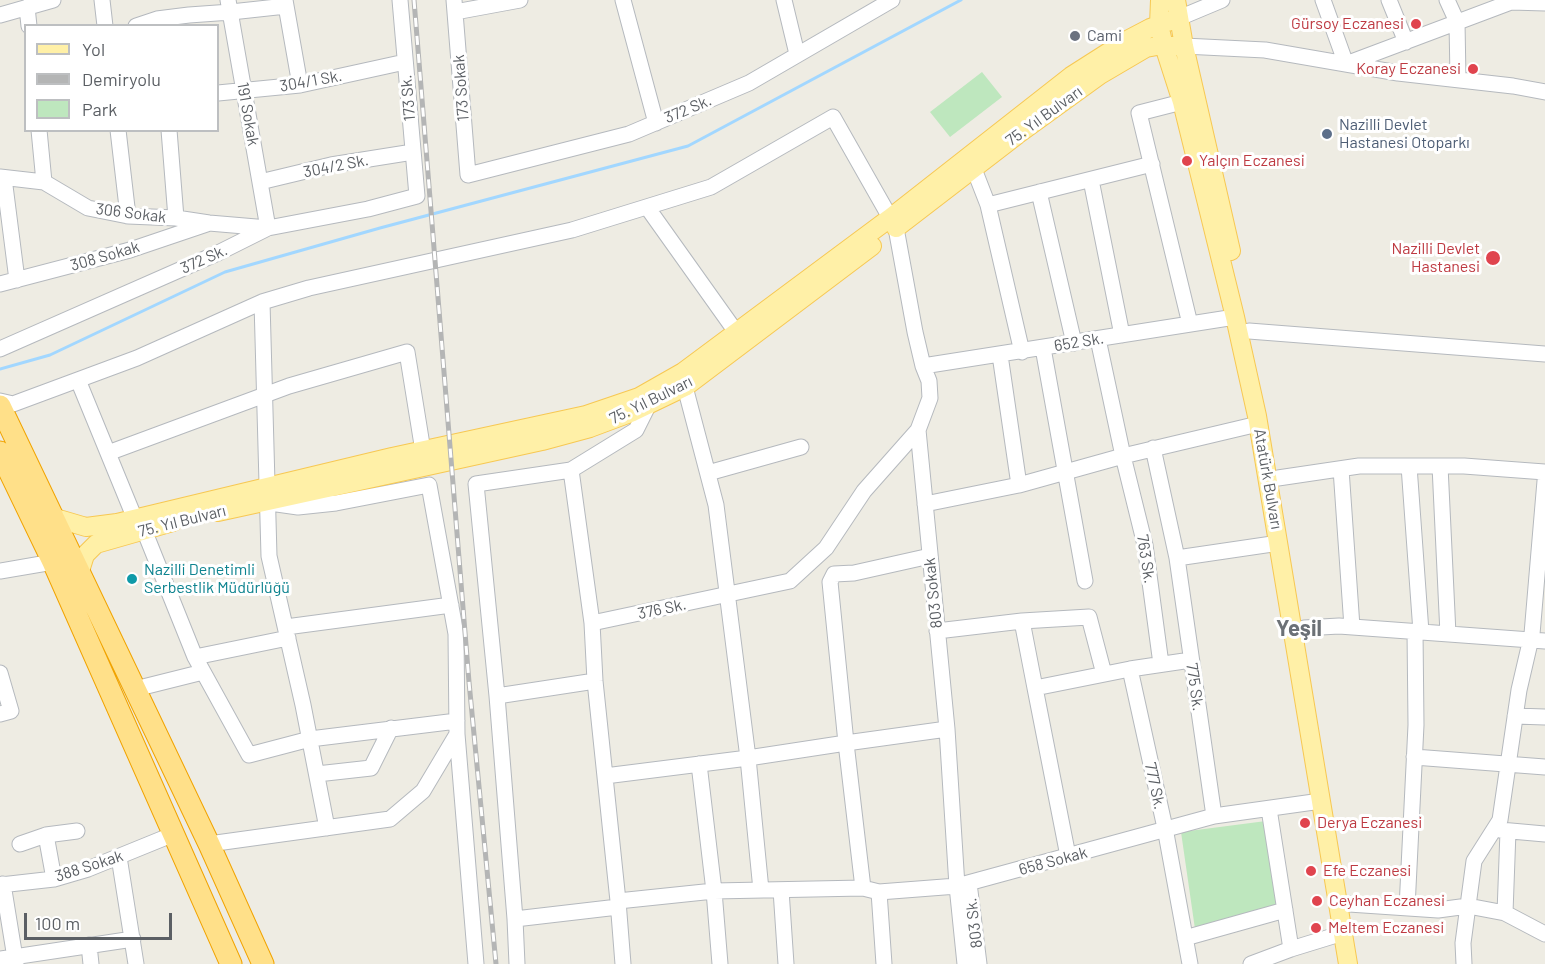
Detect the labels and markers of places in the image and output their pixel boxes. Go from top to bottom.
place label: Gürsoy Eczanesi [1291,14,1404,34]
marker: Gürsoy Eczanesi [1409,17,1423,31]
place label: Cami [1087,26,1122,46]
marker: Cami [1068,29,1082,43]
place label: Koray Eczanesi [1356,59,1461,79]
marker: Koray Eczanesi [1466,62,1480,76]
place label: Nazilli Devlet Hastanesi Otoparkı [1339,115,1470,153]
marker: Nazilli Devlet Hastanesi Otoparkı [1320,127,1334,141]
place label: Yalçın Eczanesi [1199,151,1305,171]
marker: Yalçın Eczanesi [1180,154,1194,168]
place label: Nazilli Devlet Hastanesi [1391,239,1480,277]
marker: Nazilli Devlet Hastanesi [1484,249,1502,267]
place label: Nazilli Denetimli Serbestlik Müdürlüğü [144,560,290,598]
marker: Nazilli Denetimli Serbestlik Müdürlüğü [125,572,139,586]
place label: Derya Eczanesi [1317,813,1422,833]
marker: Derya Eczanesi [1298,816,1312,830]
place label: Efe Eczanesi [1323,861,1411,881]
marker: Efe Eczanesi [1304,864,1318,878]
place label: Ceyhan Eczanesi [1329,891,1445,911]
marker: Ceyhan Eczanesi [1310,894,1324,908]
place label: Meltem Eczanesi [1328,918,1444,938]
marker: Meltem Eczanesi [1309,921,1323,935]

